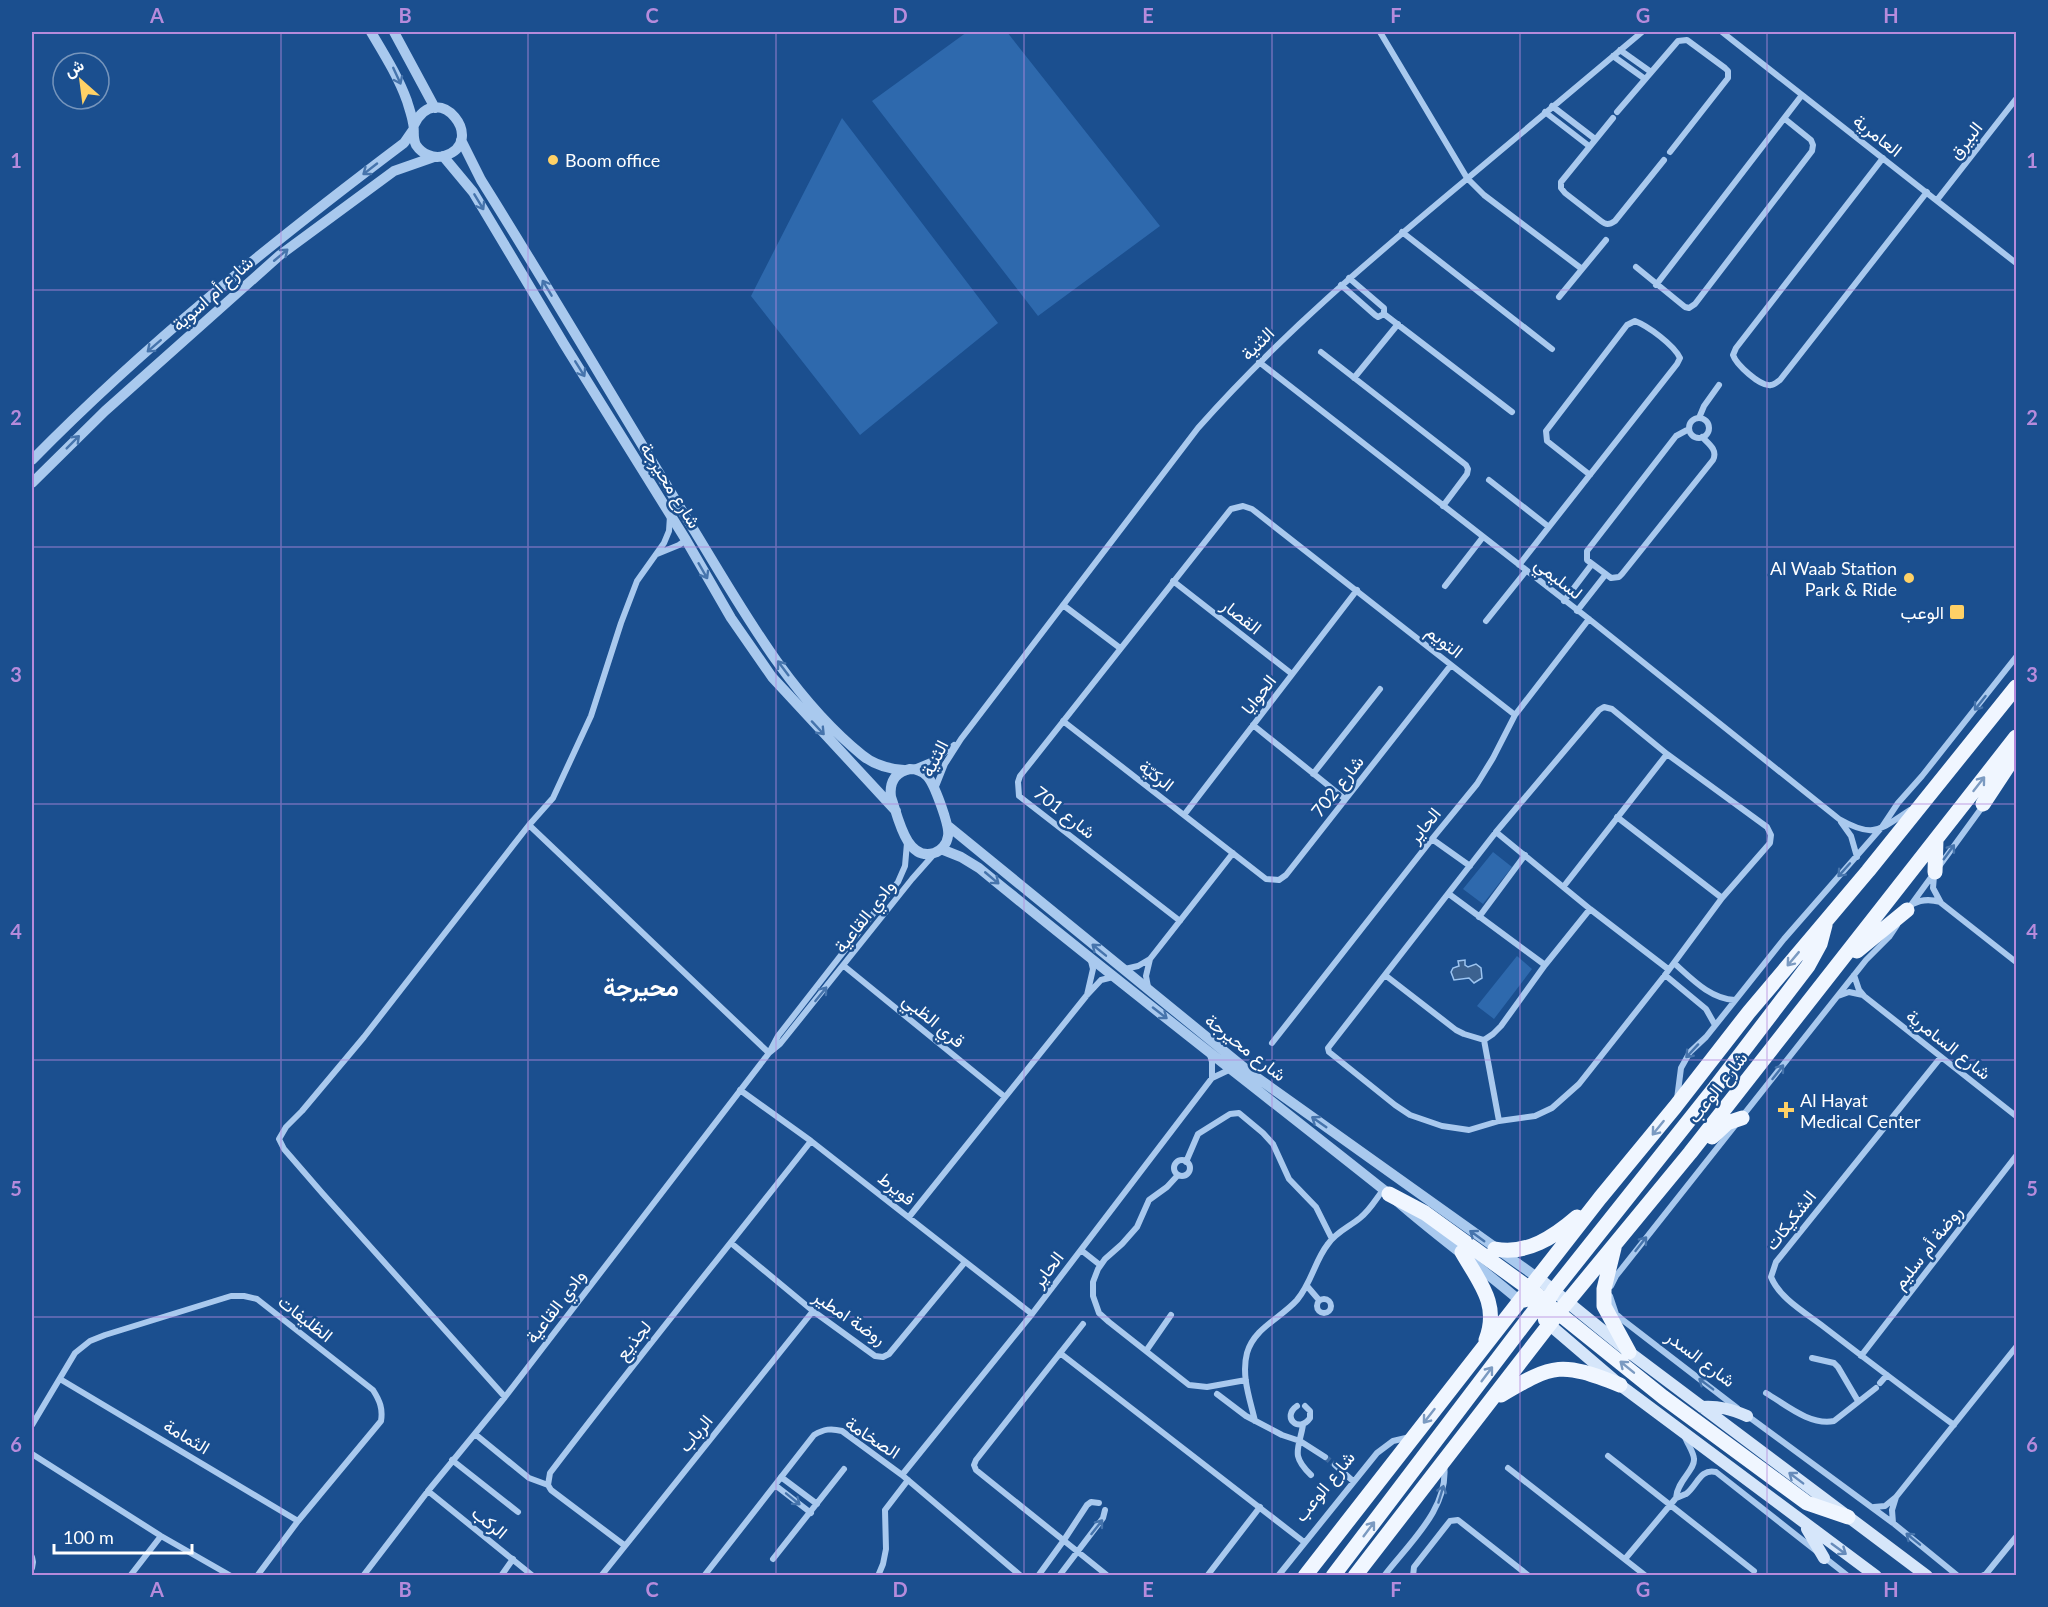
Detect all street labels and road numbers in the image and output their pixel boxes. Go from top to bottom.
street label: العامرية [1849,109,1907,162]
street label: البيرق [1944,117,1987,164]
street label: شارع أم اسوية [167,251,258,337]
street label: الثنية [1236,322,1278,364]
street label: شارع محيرجة [634,438,706,533]
street label: لسليمي [1528,552,1587,608]
street label: القصار [1216,593,1266,639]
street label: التويم [1421,620,1468,664]
street label: الحوايا [1236,670,1281,719]
street label: الثنية [916,736,952,780]
street label: شارع 702 [1306,751,1369,822]
street label: الركيّة [1134,754,1179,796]
street label: شارع 701 [1029,781,1100,844]
street label: الحاير [1402,803,1446,849]
street label: وادي القاعية [829,875,903,960]
street label: قري الظبي [895,988,970,1056]
street label: شارع السامرية [1901,1004,1996,1086]
street label: شارع محيرجة [1200,1009,1291,1087]
street label: شارع الوعب [1682,1047,1753,1128]
street label: فويرط [873,1167,920,1210]
street label: الشكيكات [1760,1186,1820,1254]
street label: روضة أم سليم [1887,1201,1968,1295]
street label: الحاير [1026,1247,1068,1293]
street label: وادي القاعية [520,1265,594,1350]
street label: روضة امطير [808,1284,891,1350]
street label: الظليفات [274,1290,338,1346]
street label: لجذيع [610,1316,657,1365]
street label: شارع السدر [1660,1324,1740,1393]
street label: الرباب [673,1410,717,1457]
street label: الصخامة [842,1411,904,1463]
street label: الثمامة [160,1414,214,1458]
street label: شارع الوعب [1289,1446,1361,1527]
street label: الركب [467,1501,512,1544]

